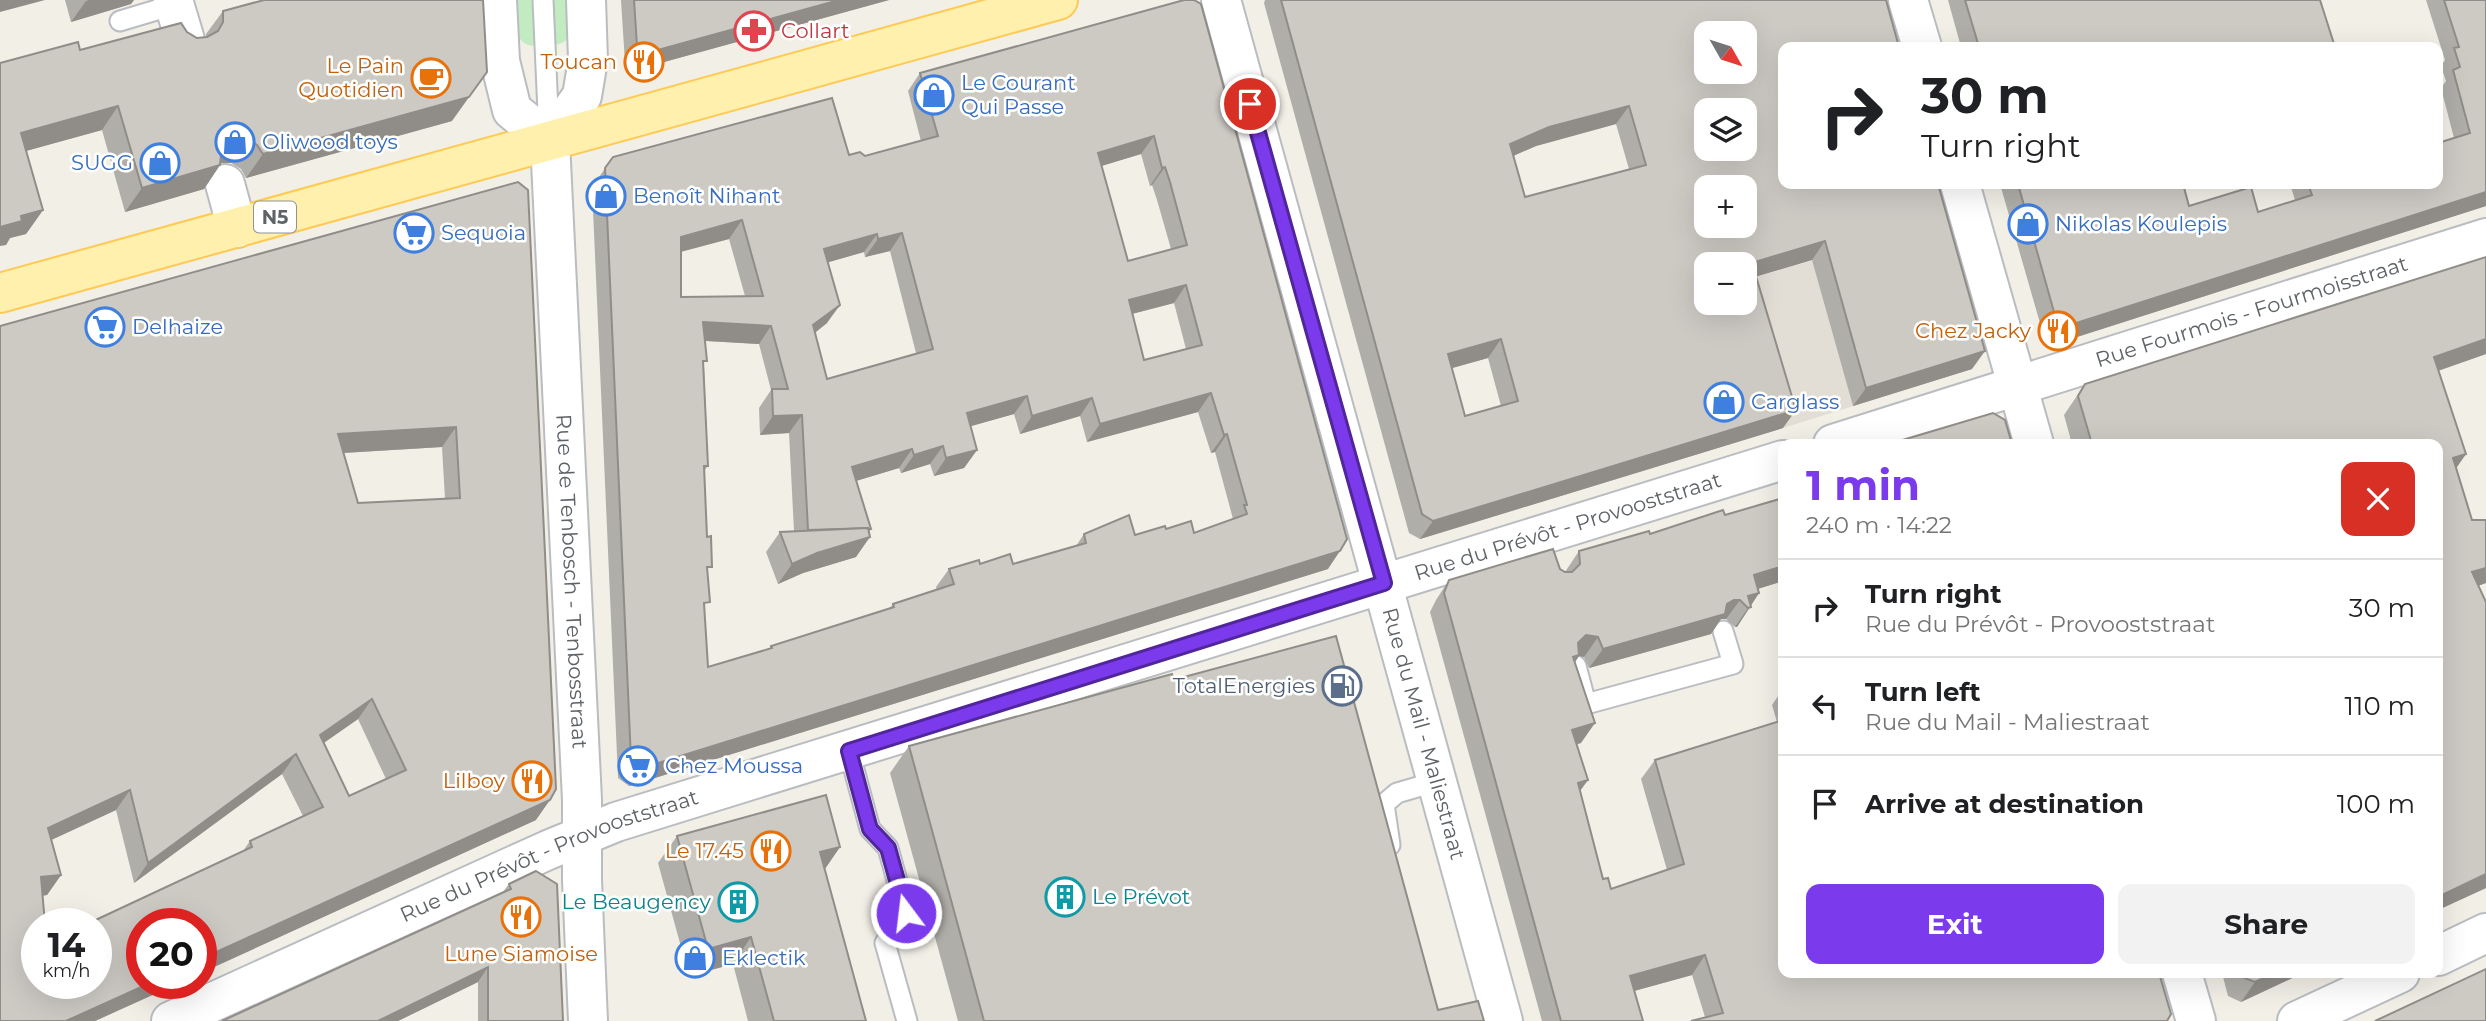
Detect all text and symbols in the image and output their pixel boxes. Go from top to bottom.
pharmacy icon: Collart [733,10,775,52]
place label: Collart [781,18,850,43]
north arrow [1694,21,1757,84]
map controls [1694,21,1757,315]
restaurant icon: Toucan [623,41,665,83]
place label: Toucan [540,49,617,74]
place label: Le Pain Quotidien [298,53,404,102]
cafe icon: Le Pain Quotidien [410,57,452,99]
text: 30 m [1921,66,2049,125]
place label: Le Courant Qui Passe [961,70,1076,119]
icon: right [1806,70,1897,161]
shop icon: Le Courant Qui Passe [913,74,955,116]
pin [1220,74,1280,134]
icon: arrive [1231,85,1269,123]
button: layers [1694,98,1757,161]
shop icon: Oliwood toys [214,121,256,163]
text: Turn right [1921,126,2081,165]
place label: Oliwood toys [262,129,398,154]
shop icon: SUGG [139,142,181,184]
place label: SUGG [71,150,133,175]
shop icon: Benoît Nihant [585,175,627,217]
button: + [1694,175,1757,238]
place label: Benoît Nihant [633,183,780,208]
road number: N5 [254,202,296,232]
shop icon: Nikolas Koulepis [2007,203,2049,245]
place label: Nikolas Koulepis [2055,211,2227,236]
supermarket icon: Sequoia [393,212,435,254]
place label: Sequoia [441,220,526,245]
street label: Rue Fourmois - Fourmoisstraat [2092,250,2411,372]
button: − [1694,252,1757,315]
supermarket icon: Delhaize [84,306,126,348]
restaurant icon: Chez Jacky [2037,310,2079,352]
place label: Delhaize [132,314,223,339]
place label: Chez Jacky [1915,318,2032,343]
shop icon: Carglass [1703,381,1745,423]
place label: Carglass [1751,389,1839,414]
street label: Rue de Tenbosch - Tenbosstraat [551,413,593,750]
text: 1 min [1806,459,1920,511]
button: close [2341,462,2415,536]
street label: Rue du Prévôt - Provooststraat [1411,467,1724,586]
text: 240 m · 14:22 [1806,511,1952,539]
text: Turn right [1865,578,2001,610]
icon: right [1806,589,1844,627]
text: 30 m [2349,592,2415,624]
street label: Rue du Mail - Maliestraat [1377,605,1471,862]
text: Rue du Prévôt - Provooststraat [1865,610,2215,638]
fuel station icon: TotalEnergies [1321,665,1363,707]
place label: TotalEnergies [1173,673,1315,698]
text: Turn left [1865,676,1981,708]
icon: left [1806,687,1844,725]
text: 110 m [2345,690,2415,722]
text: Rue du Mail - Maliestraat [1865,708,2150,736]
supermarket icon: Chez Moussa [617,745,659,787]
place label: Chez Moussa [665,753,803,778]
restaurant icon: Lilboy [511,760,553,802]
place label: Lilboy [443,768,506,793]
street label: Rue du Prévôt - Provooststraat [396,784,701,927]
icon: arrive [1806,785,1844,823]
text: Arrive at destination [1865,788,2144,820]
text: 100 m [2337,788,2415,820]
restaurant icon: Le 17.45 [750,830,792,872]
place label: Le 17.45 [665,838,744,863]
position arrow [869,876,943,950]
building icon: Le Prévot [1044,876,1086,918]
building icon: Le Beaugency [717,881,759,923]
place label: Le Prévot [1092,884,1190,909]
button: Exit [1806,884,2104,964]
button: Share [2118,884,2415,964]
place label: Le Beaugency [562,889,712,914]
restaurant icon: Lune Siamoise [500,896,542,938]
speed limit sign: 20 [126,908,217,999]
text: 14 [48,923,85,966]
shop icon: Eklectik [674,937,716,979]
place label: Lune Siamoise [444,941,598,966]
place label: Eklectik [722,945,806,970]
text: km/h [42,960,91,982]

